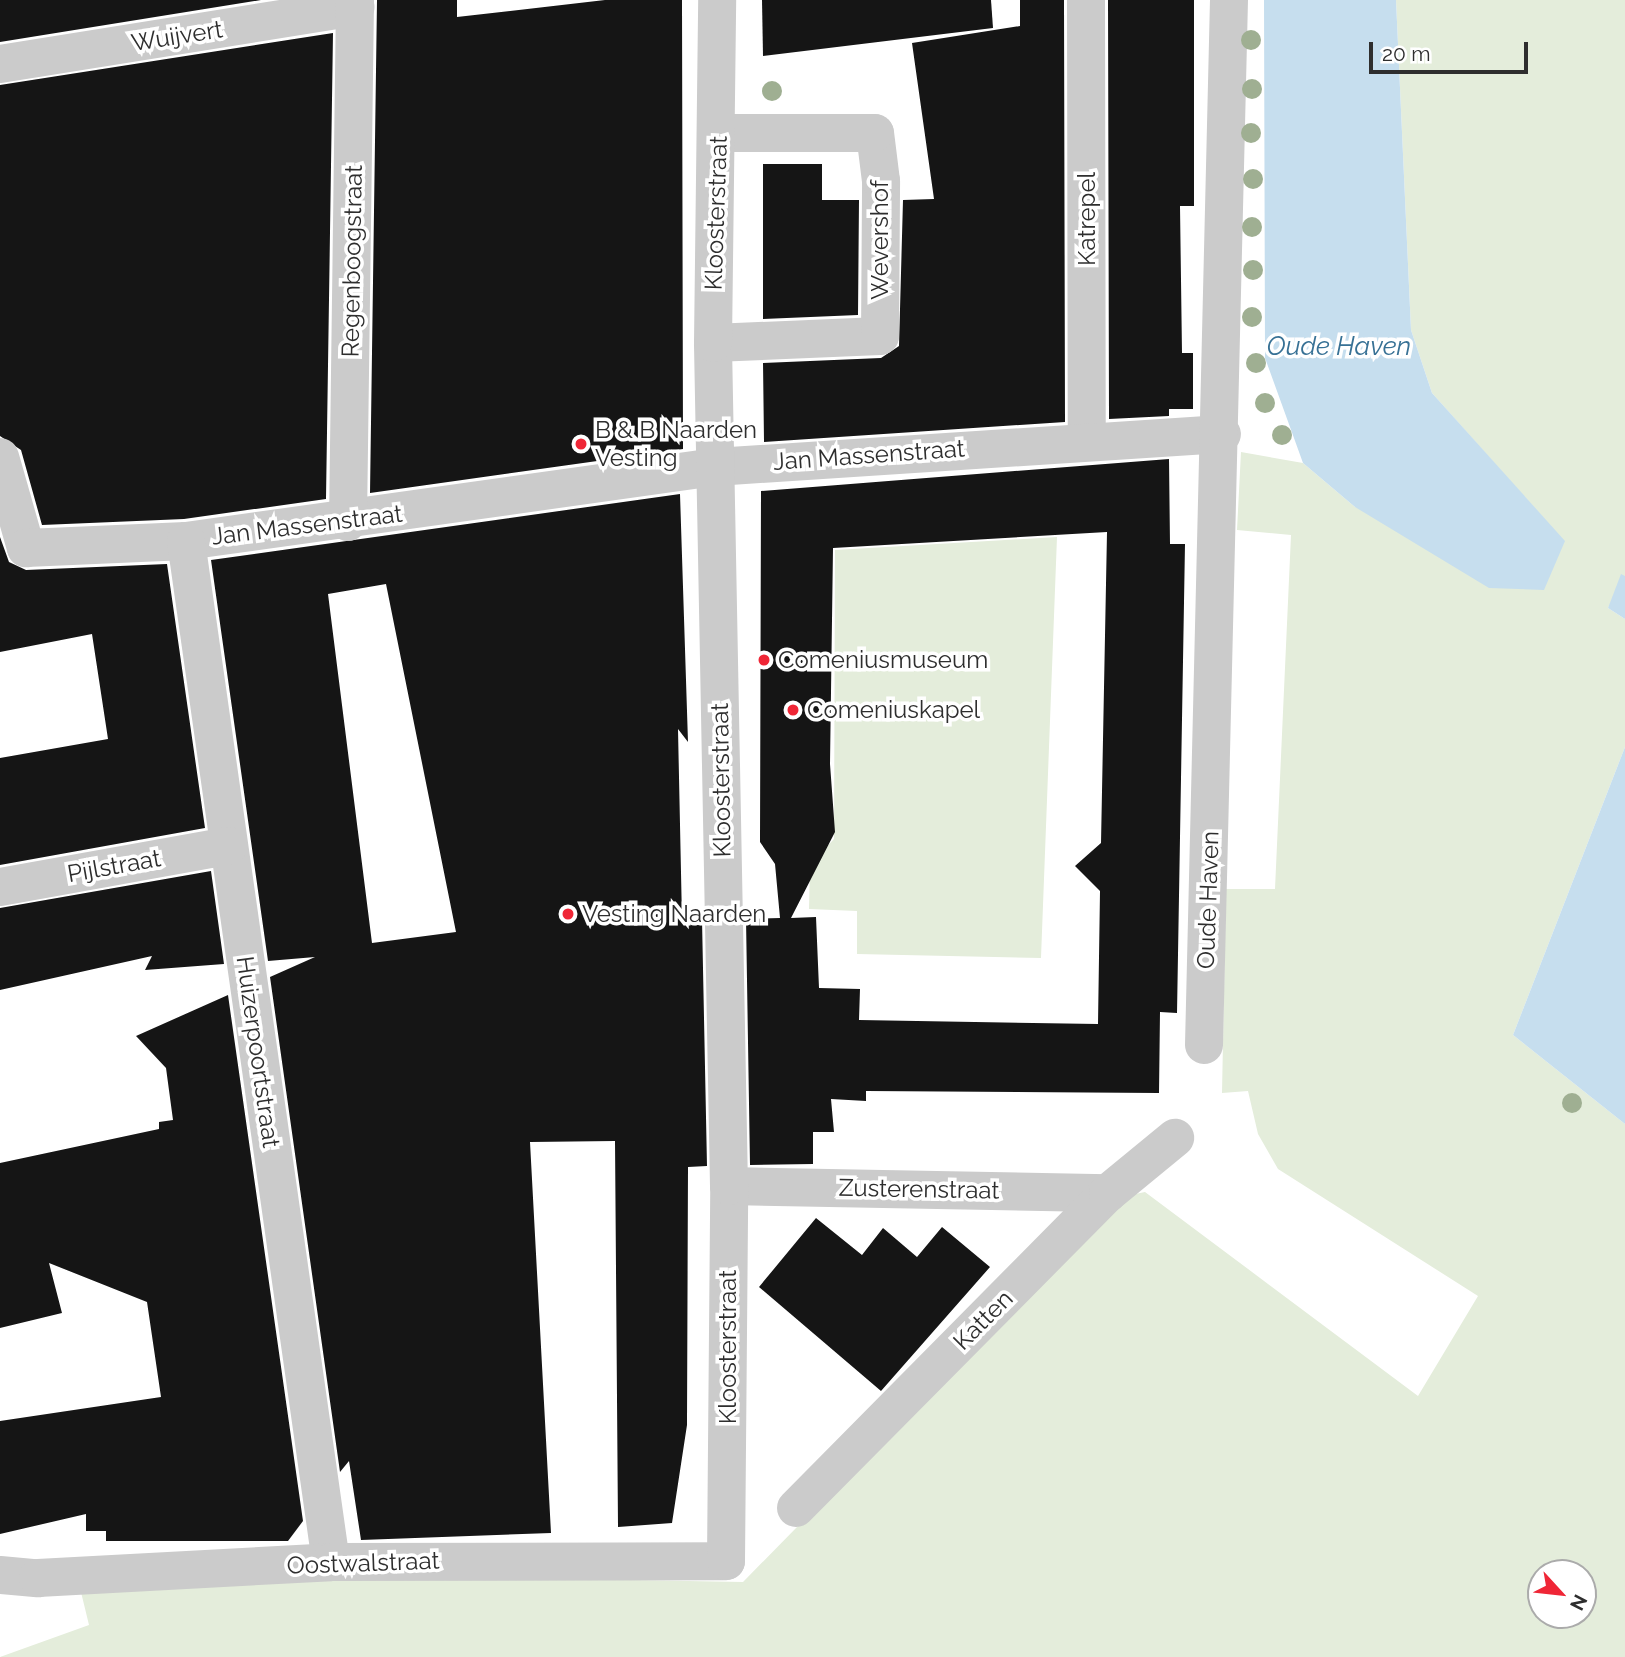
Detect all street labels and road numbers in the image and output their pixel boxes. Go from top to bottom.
street label: Wuijvert [129,15,225,57]
street label: Kloosterstraat [699,135,733,291]
street label: Regenboogstraat [336,164,368,358]
street label: Katrepel [1073,172,1101,266]
street label: Wevershof [866,180,894,300]
street label: Jan Massenstraat [772,434,966,476]
street label: Jan Massenstraat [210,499,404,551]
street label: Kloosterstraat [705,702,737,858]
street label: Oude Haven [1191,830,1225,970]
street label: Pijlstraat [65,844,163,888]
street label: Huizerpoortstraat [230,954,286,1150]
street label: Zusterenstraat [838,1173,1000,1205]
street label: Kloosterstraat [714,1270,742,1424]
street label: Katten [947,1284,1019,1356]
street label: Oostwalstraat [286,1546,440,1580]

